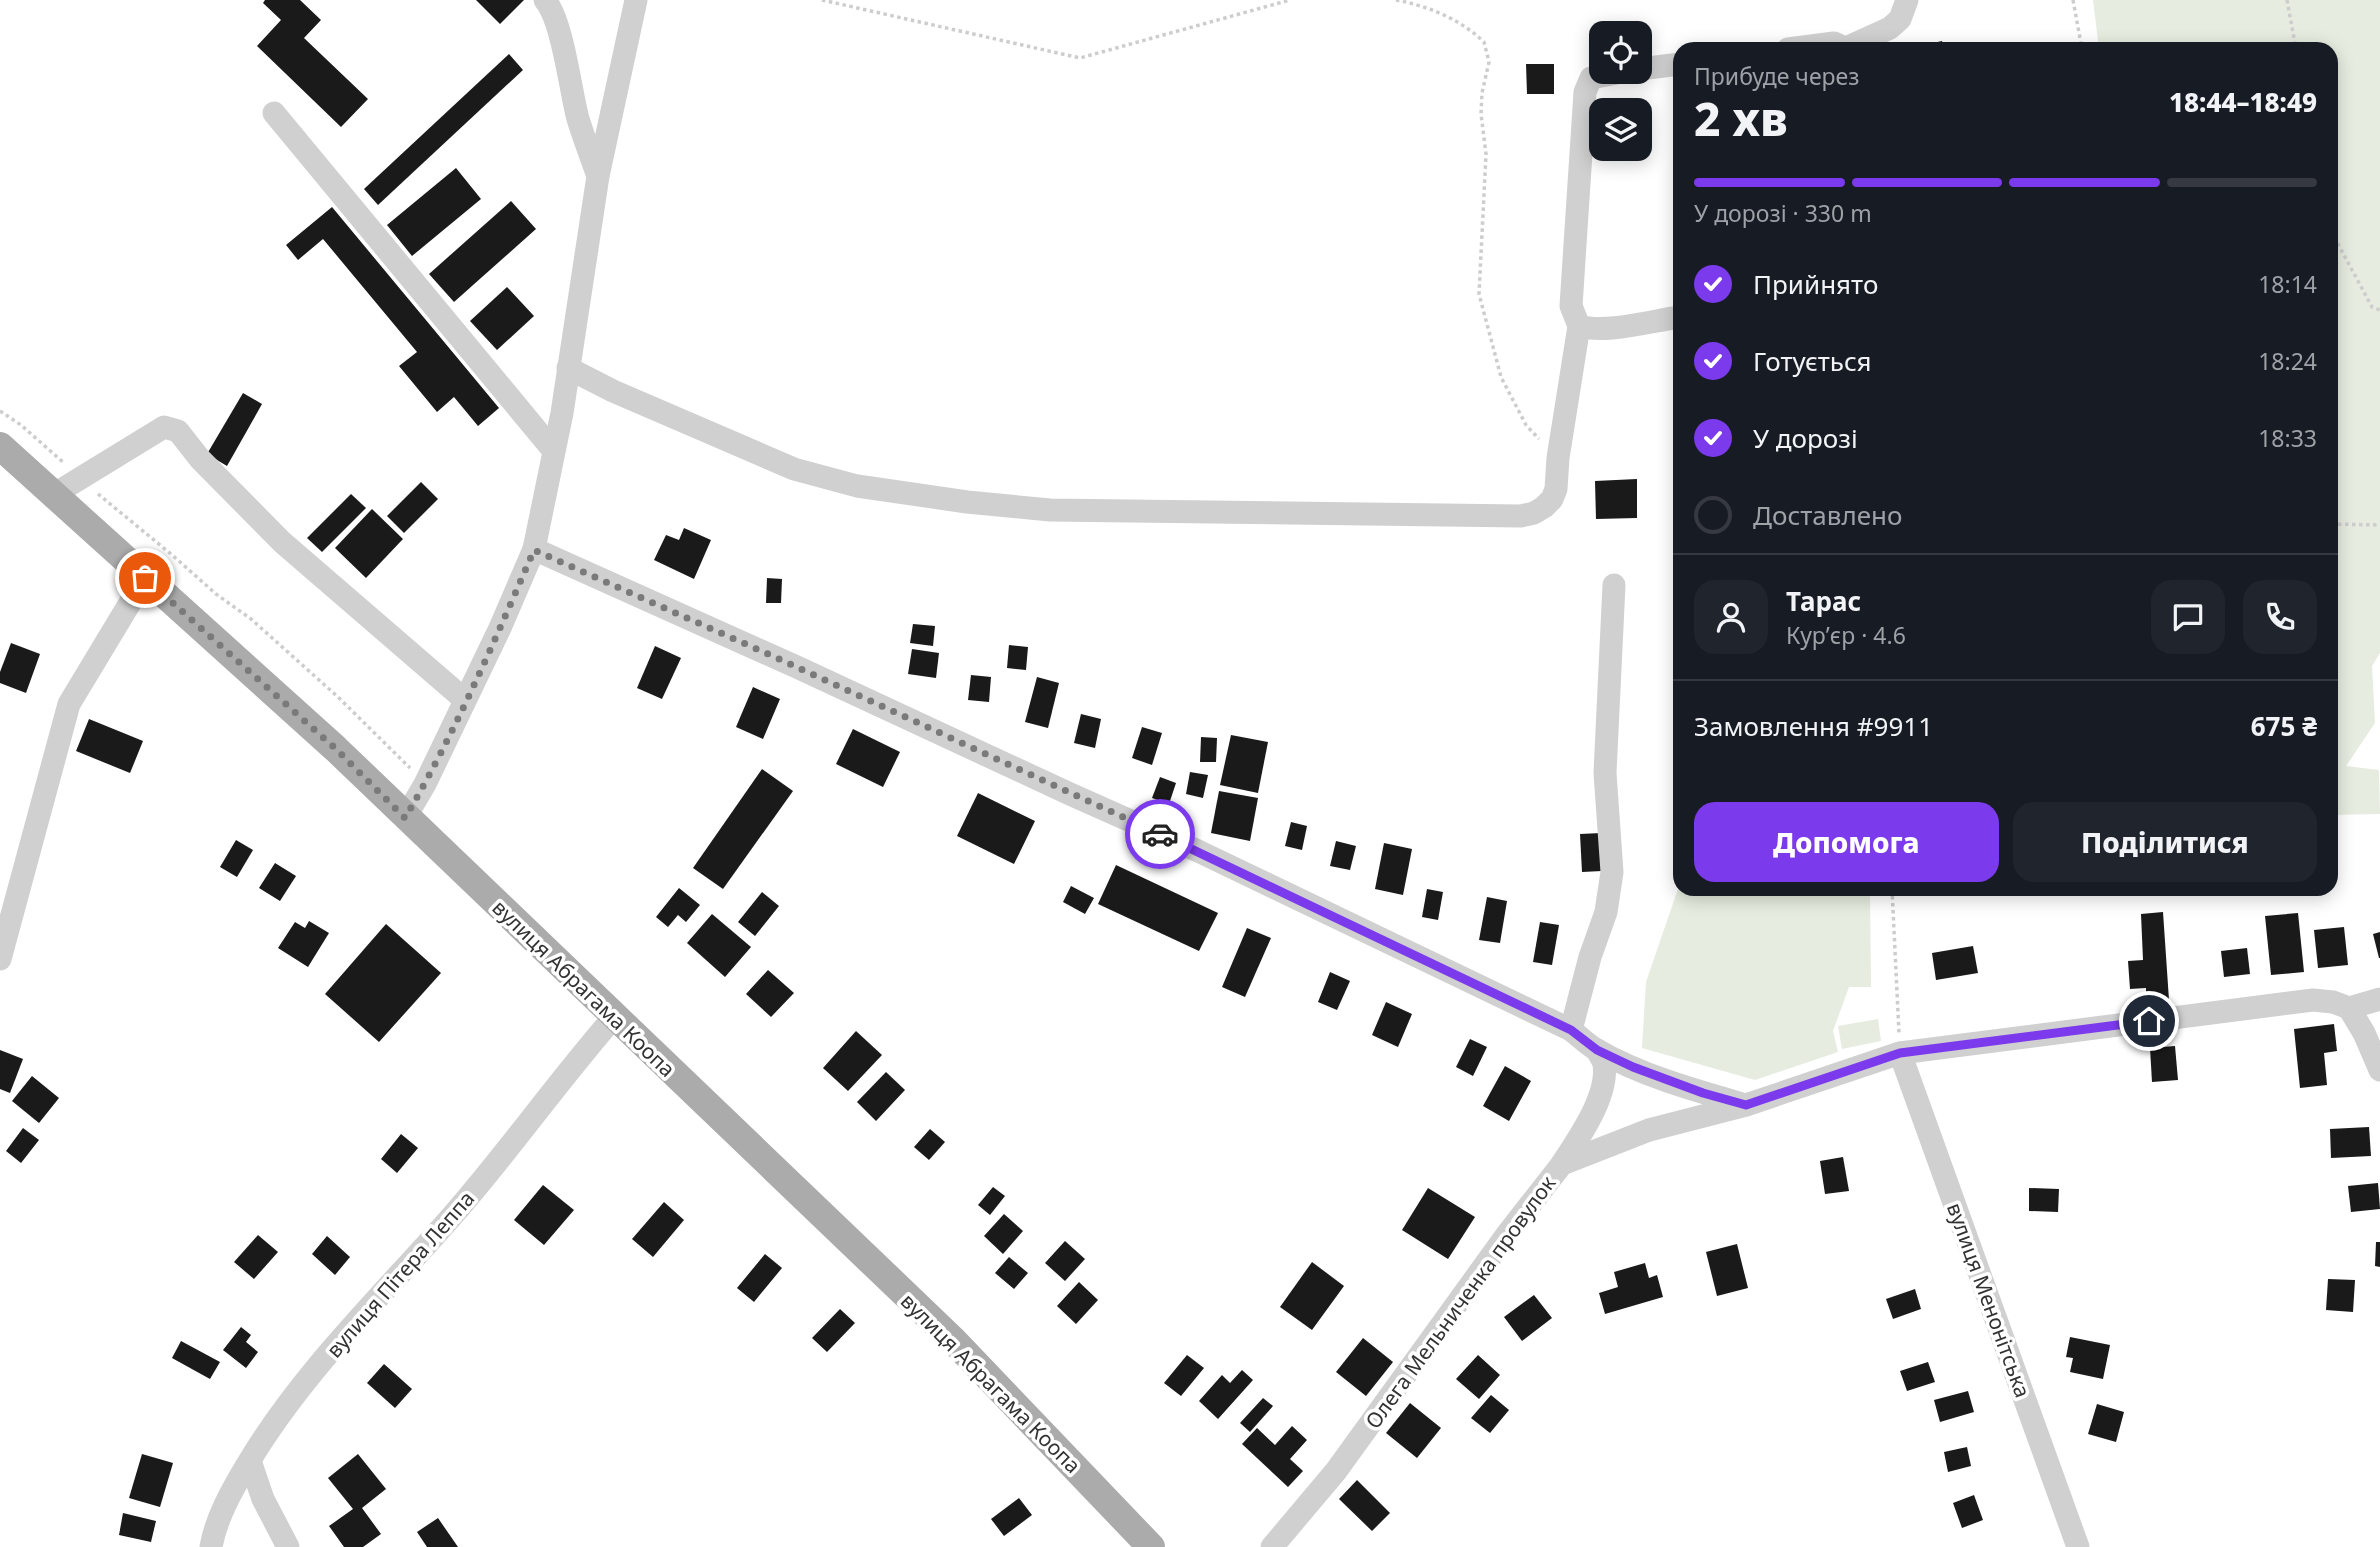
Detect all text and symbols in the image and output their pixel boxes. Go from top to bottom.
map controls [1589,21,1652,161]
button: locate [1589,21,1652,84]
text: Прибуде через [1694,60,1859,92]
text: 18:44–18:49 [2169,84,2317,120]
text: 2 хв [1694,87,1788,149]
button: layers [1589,98,1652,161]
text: У дорозі · 330 m [1694,197,1872,229]
icon: check [1694,265,1732,303]
text: Прийнято [1753,266,1878,302]
text: 18:14 [2258,268,2317,300]
icon: check [1694,342,1732,380]
text: Готується [1753,343,1872,379]
text: 18:24 [2258,345,2317,377]
icon: check [1694,419,1732,457]
text: У дорозі [1753,420,1858,456]
text: 18:33 [2258,422,2317,454]
text: Доставлено [1753,497,1902,533]
pin [115,548,175,608]
icon: bag [126,559,164,597]
button: person [1694,580,1768,654]
button: chat [2151,580,2225,654]
button: phone [2243,580,2317,654]
text: Тарас [1786,583,1861,619]
text: Кур’єр · 4.6 [1786,619,1906,651]
text: Замовлення #9911 [1694,708,1933,744]
text: 675 ₴ [2251,708,2317,744]
courier [1125,799,1195,869]
button: Допомога [1694,802,1999,882]
button: Поділитися [2013,802,2317,882]
icon: car [1141,815,1179,853]
street label: вулиця Абрагама Коопа [487,893,681,1083]
pin [2119,991,2179,1051]
icon: home [2130,1002,2168,1040]
street label: Олега Мельниченка провулок [1359,1170,1561,1434]
street label: вулиця Пітера Леппа [320,1185,480,1363]
street label: вулиця Менонітська [1941,1199,2037,1401]
street label: вулиця Абрагама Коопа [895,1287,1087,1479]

